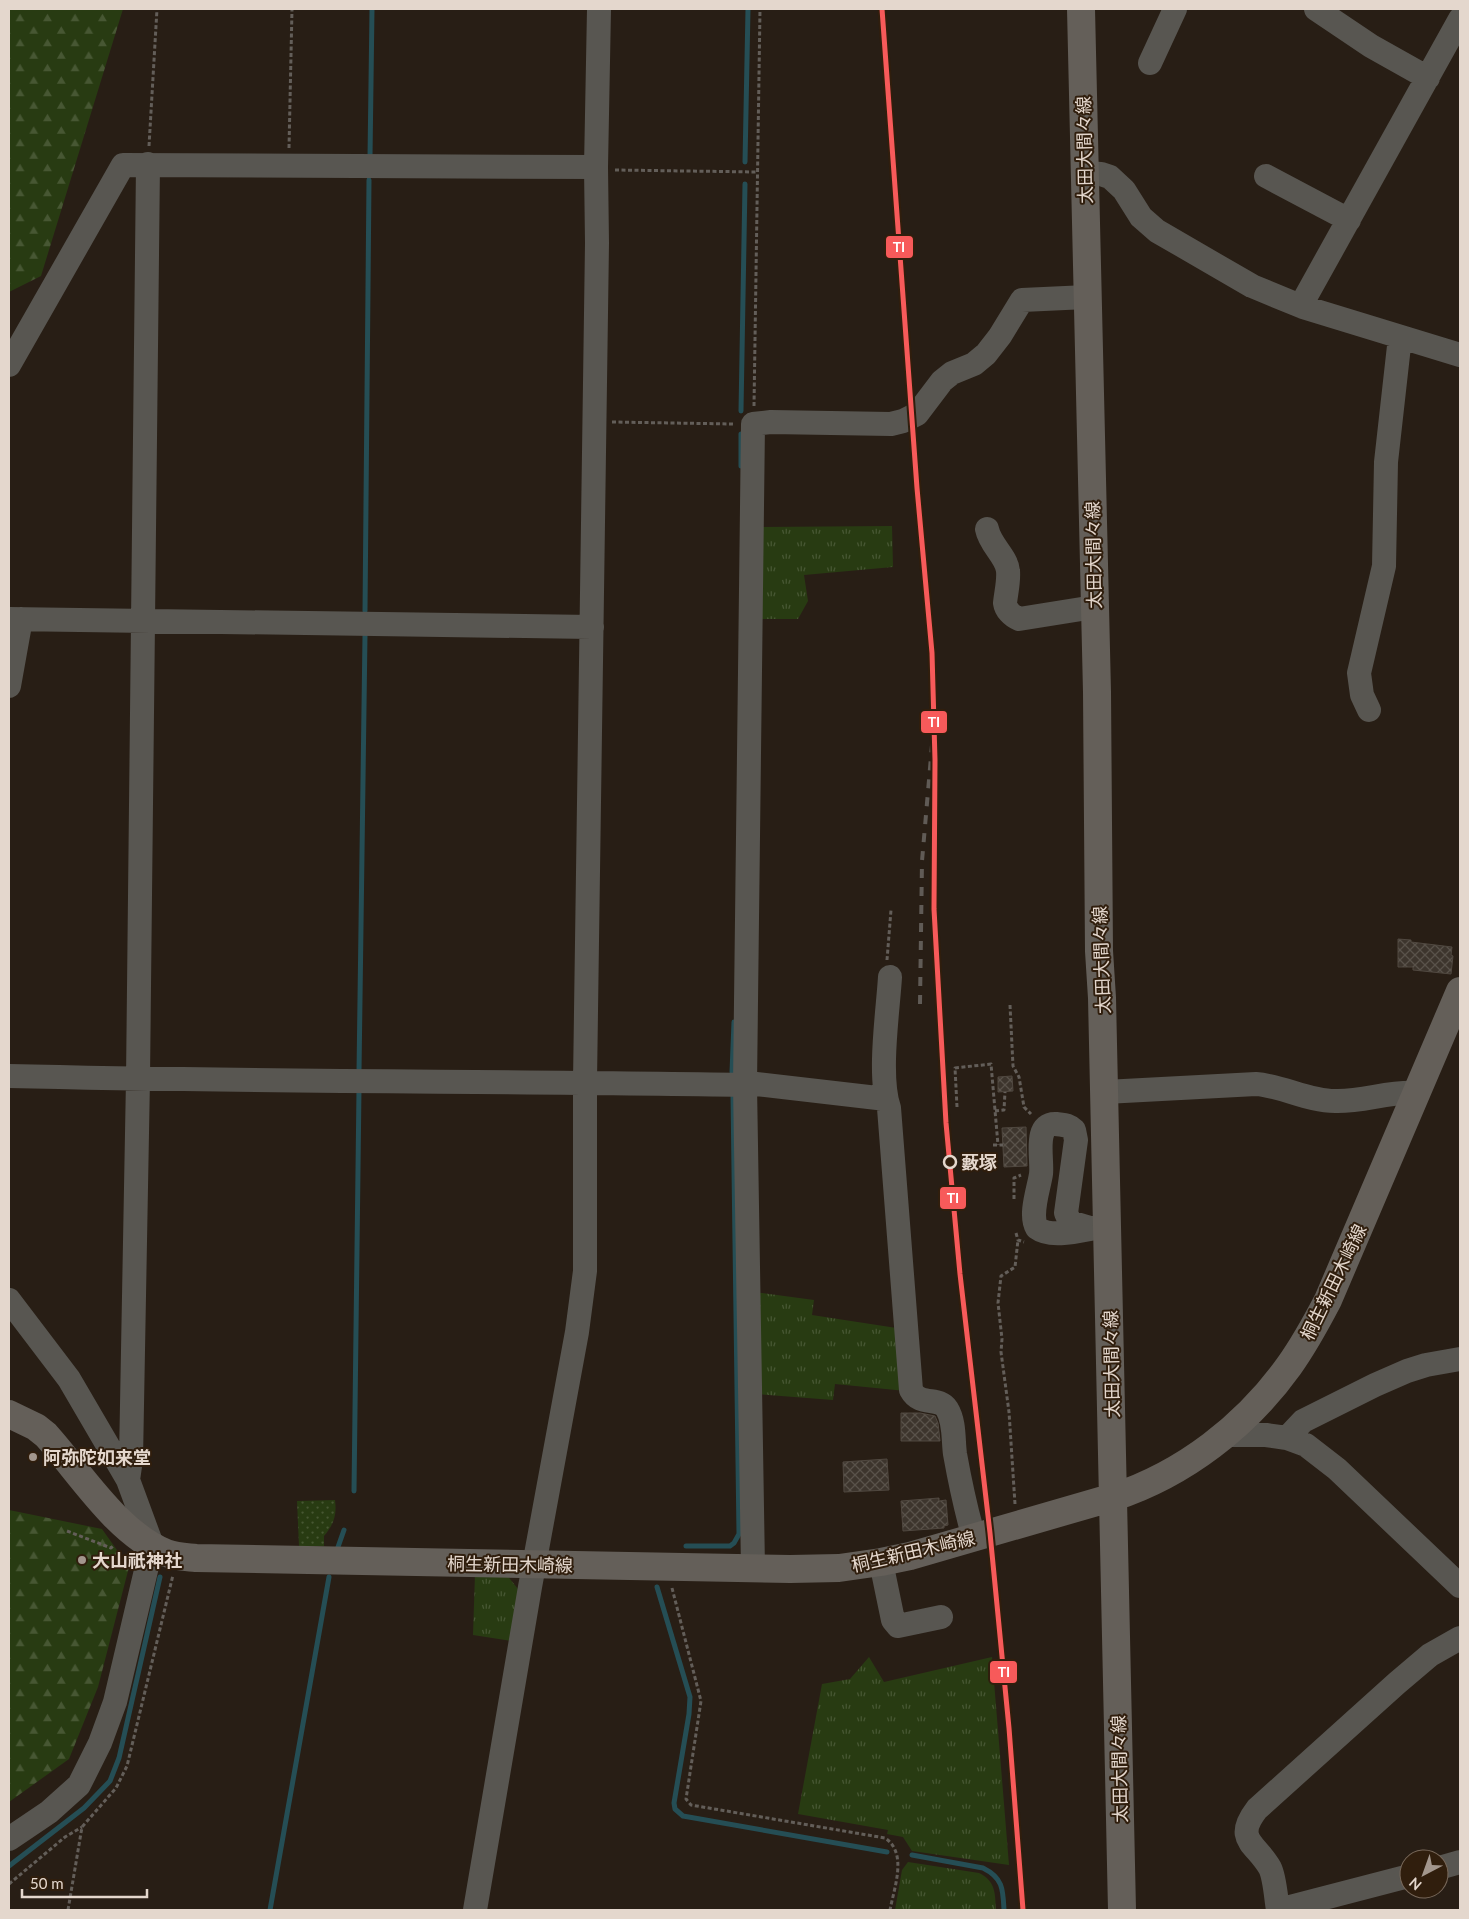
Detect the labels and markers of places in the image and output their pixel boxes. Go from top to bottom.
place label: 藪塚 [961,1151,997,1173]
marker: 藪塚 [943,1155,957,1169]
place label: 阿弥陀如来堂 [43,1446,151,1468]
marker: 阿弥陀如来堂 [27,1451,39,1463]
place label: 大山祇神社 [92,1549,182,1571]
marker: 大山祇神社 [76,1554,88,1566]

